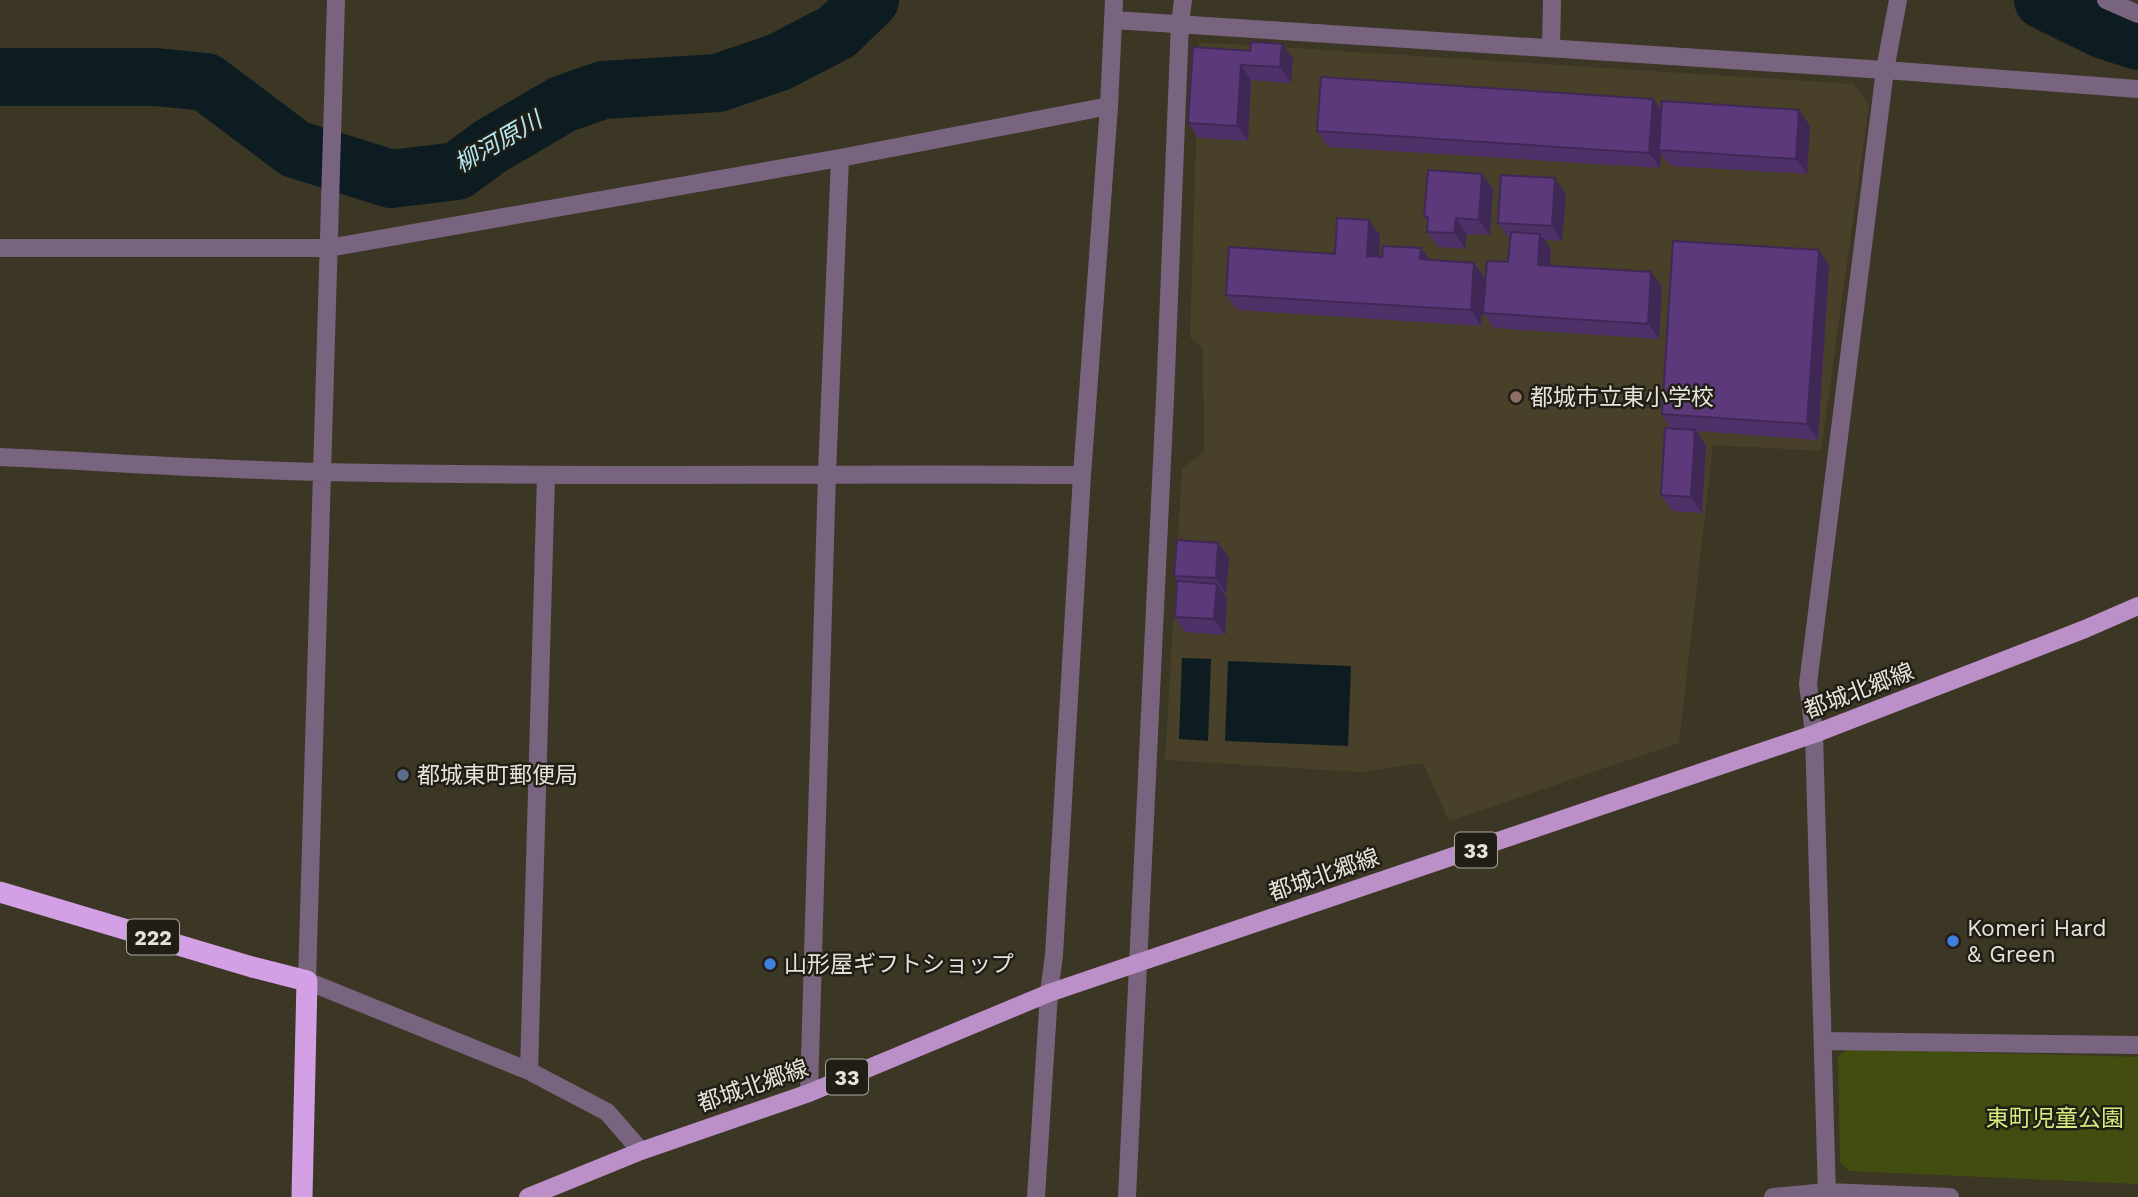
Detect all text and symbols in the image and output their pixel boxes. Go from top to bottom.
water label: 柳河原川 [449,104,549,178]
place label: 都城市立東小学校 [1530,384,1714,411]
marker: 都城市立東小学校 [1508,389,1524,405]
street label: 都城北郷線 [1800,658,1918,724]
place label: 都城東町郵便局 [417,762,578,789]
marker: 都城東町郵便局 [395,767,411,783]
road number: 33 [1455,832,1497,868]
street label: 都城北郷線 [1265,844,1383,906]
place label: Komeri Hard & Green [1967,915,2107,968]
road number: 222 [127,920,179,954]
marker: Komeri Hard & Green [1945,933,1961,949]
place label: 山形屋ギフトショップ [784,951,1014,978]
marker: 山形屋ギフトショップ [762,956,778,972]
street label: 都城北郷線 [694,1055,812,1117]
road number: 33 [826,1060,868,1094]
park label: 東町児童公園 [1986,1105,2124,1132]

